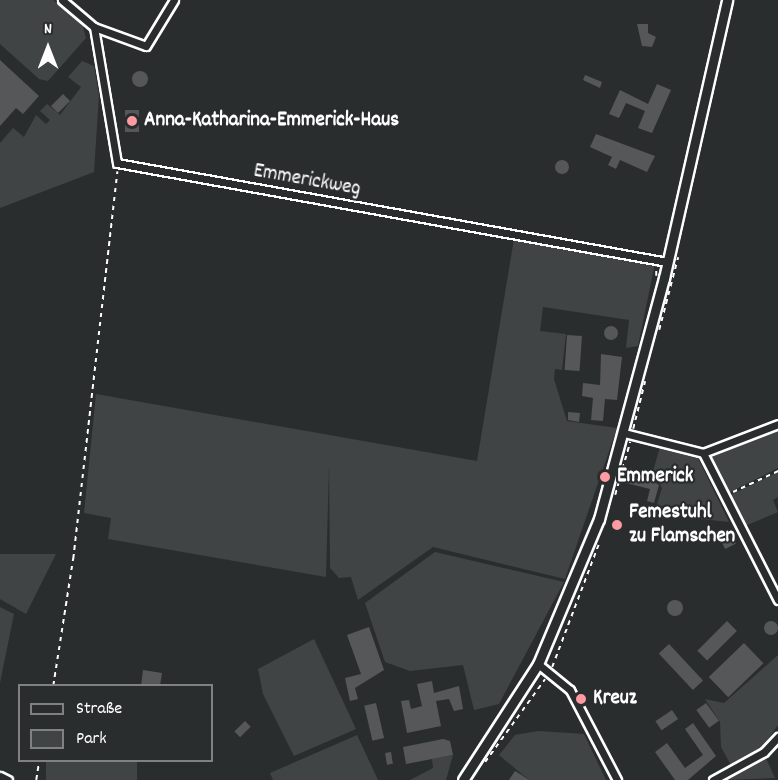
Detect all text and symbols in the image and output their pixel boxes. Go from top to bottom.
north arrow [18,18,78,78]
text: N [44,18,52,41]
place label: Anna-Katharina-Emmerick-Haus [144,108,399,134]
marker: Anna-Katharina-Emmerick-Haus [125,114,139,128]
street label: Emmerickweg [251,159,363,203]
place label: Emmerick [617,464,693,490]
marker: Emmerick [598,470,612,484]
place label: Femestuhl zu Flamschen [629,500,735,550]
marker: Femestuhl zu Flamschen [610,518,624,532]
legend [18,684,213,762]
place label: Kreuz [593,686,637,712]
marker: Kreuz [574,692,588,706]
text: Straße [76,697,122,722]
text: Park [76,727,107,752]

